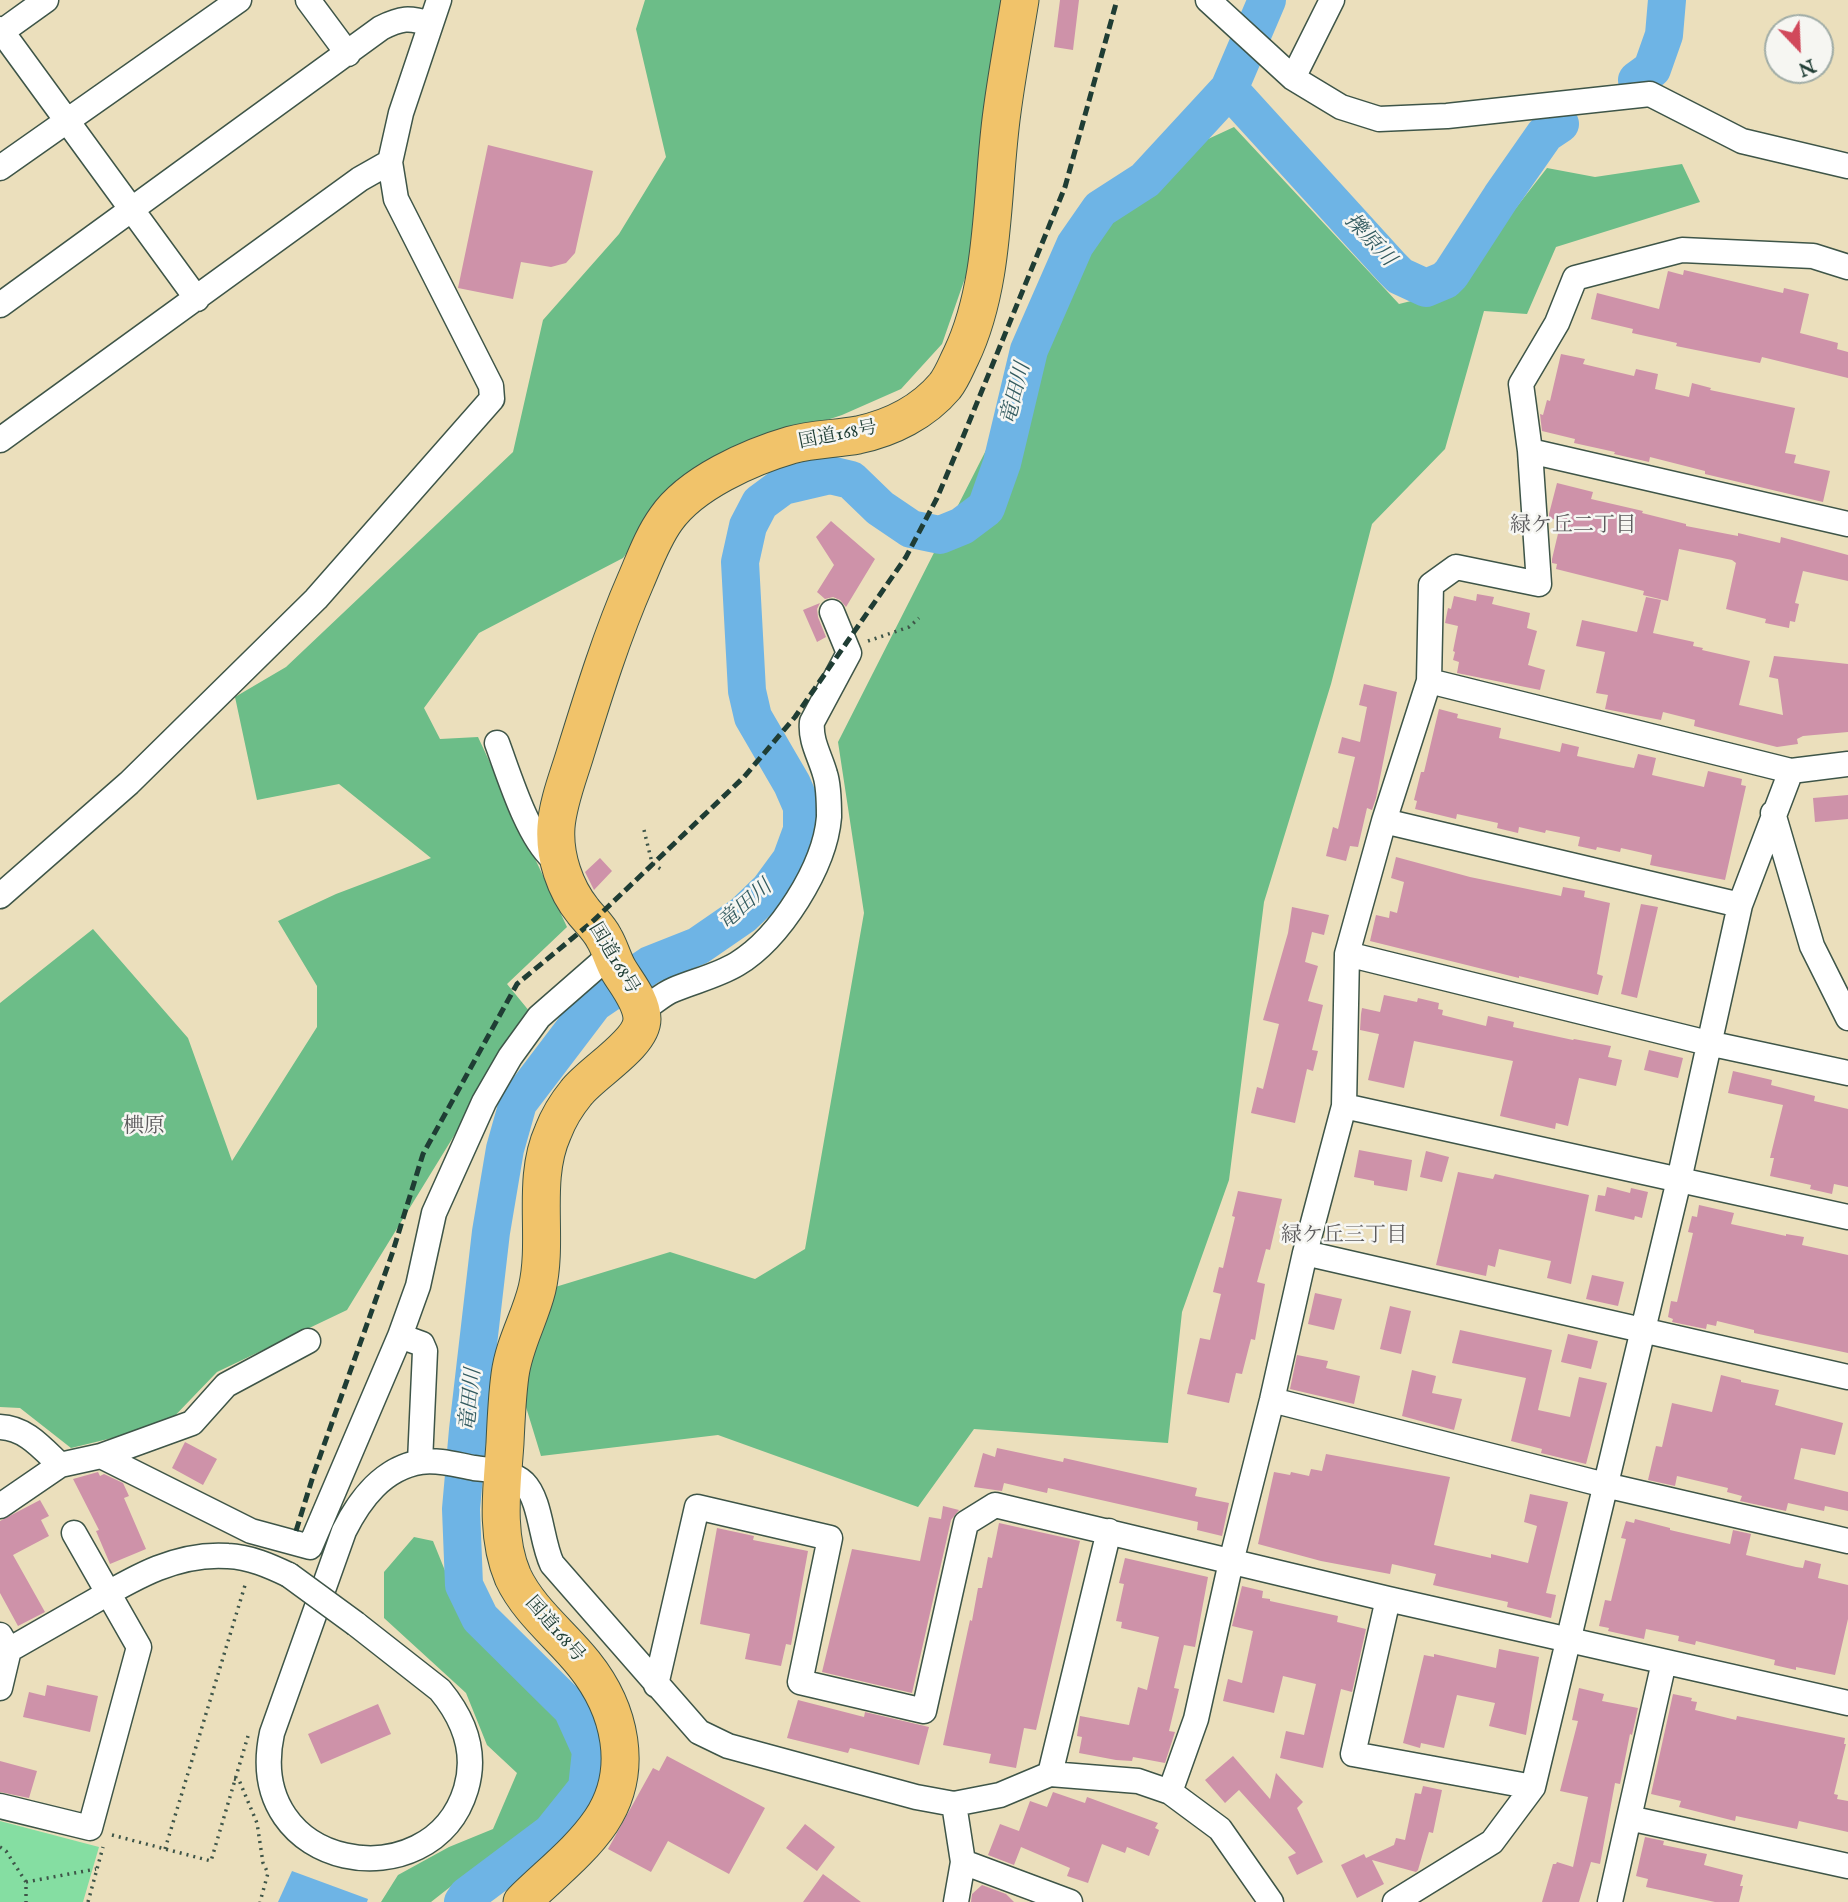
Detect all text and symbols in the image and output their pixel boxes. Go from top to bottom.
north arrow [1764,14,1834,84]
text: N [1794,52,1819,81]
water label: 擽原川 [1338,209,1400,273]
water label: 竜田川 [997,360,1037,428]
street label: 国道168号 [797,417,879,455]
district label: 緑ケ丘二丁目 [1510,514,1636,540]
water label: 竜田川 [714,876,778,936]
street label: 国道168号 [583,919,643,999]
district label: 椣原 [123,1115,165,1141]
district label: 緑ケ丘三丁目 [1281,1224,1407,1250]
water label: 竜田川 [456,1367,488,1433]
street label: 国道168号 [519,1593,589,1667]

